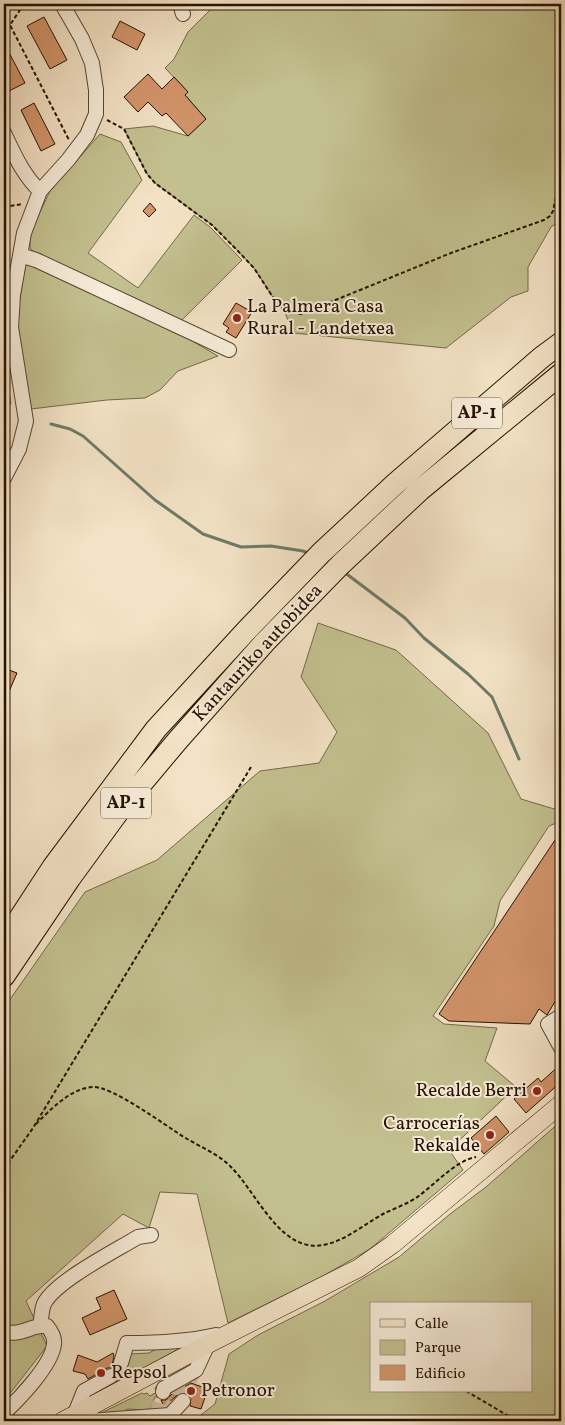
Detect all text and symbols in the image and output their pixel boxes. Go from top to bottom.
place label: La Palmera Casa Rural - Landetxea [247,294,394,342]
marker: La Palmera Casa Rural - Landetxea [231,312,243,324]
road number: AP-1 [452,398,502,428]
street label: Kantauriko autobidea [187,578,329,728]
road number: AP-1 [101,788,151,818]
place label: Recalde Berri [416,1078,527,1104]
marker: Recalde Berri [531,1085,543,1097]
place label: Carrocerías Rekalde [383,1111,480,1159]
marker: Carrocerías Rekalde [484,1129,496,1141]
legend [370,1302,532,1392]
text: Calle [415,1314,448,1335]
text: Parque [415,1338,461,1359]
place label: Repsol [111,1360,168,1386]
text: Edificio [415,1364,466,1385]
marker: Repsol [95,1367,107,1379]
place label: Petronor [201,1378,275,1404]
marker: Petronor [185,1385,197,1397]

